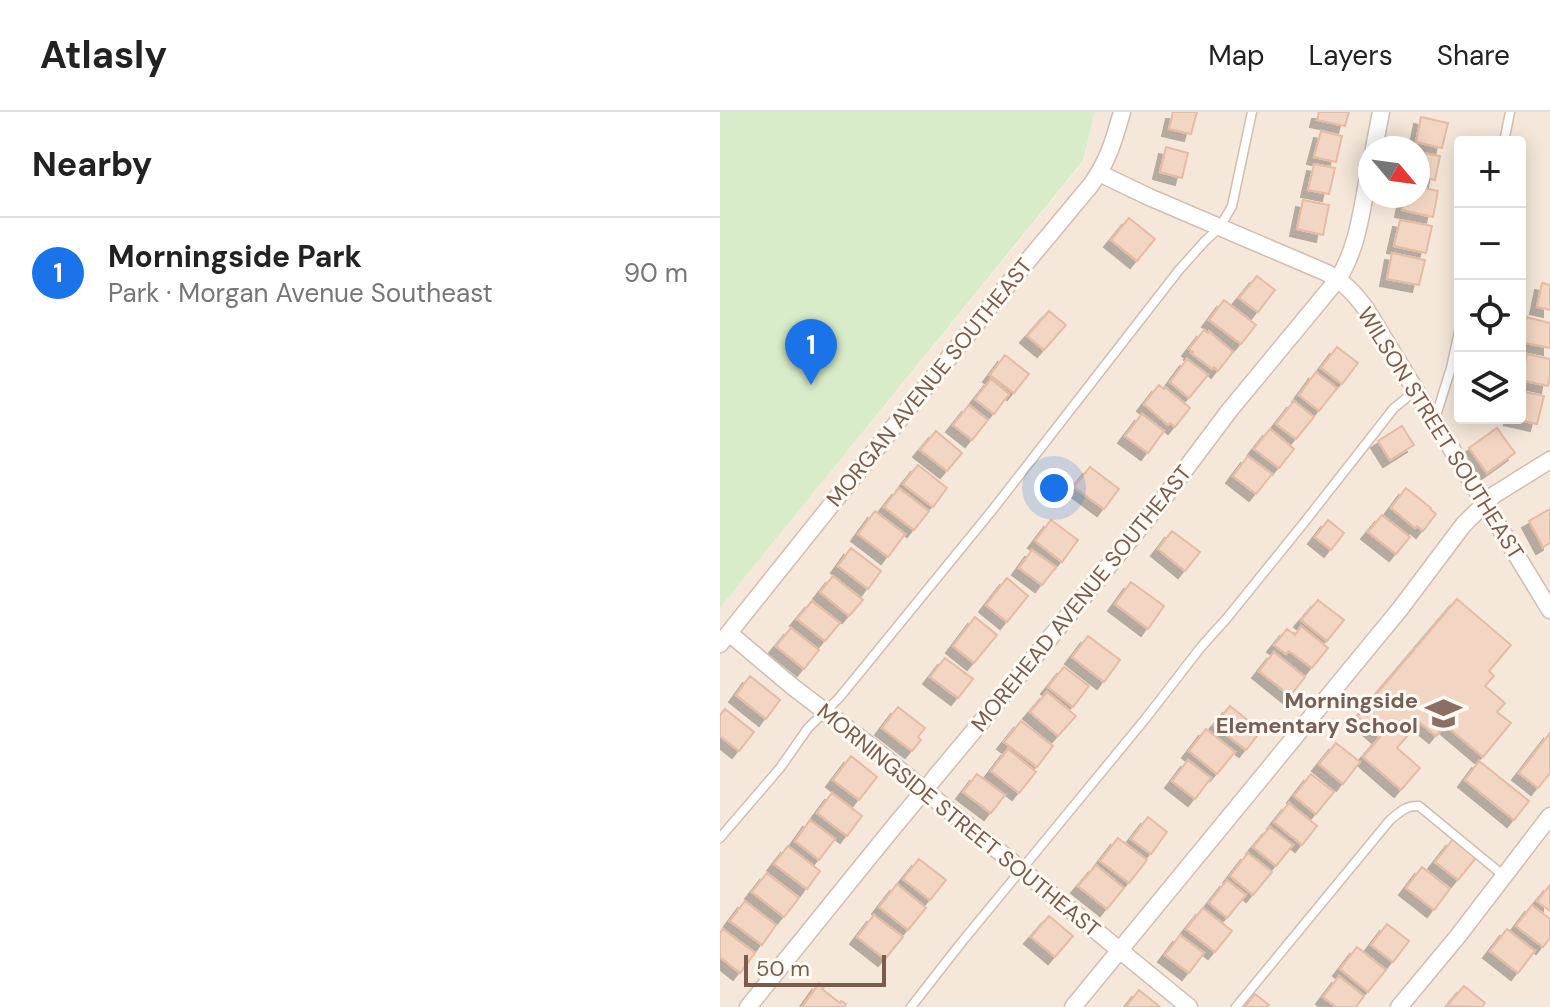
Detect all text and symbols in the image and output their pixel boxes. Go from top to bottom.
text: Atlasly [40,30,167,80]
text: Map [1208,37,1265,74]
text: Layers [1309,37,1393,74]
text: Share [1437,37,1510,74]
north arrow [1358,136,1430,208]
map controls [1454,136,1526,424]
button: + [1454,136,1526,208]
text: Nearby [32,142,152,187]
button: − [1454,208,1526,280]
text: Morningside Park [108,237,362,276]
street label: MORGAN AVENUE SOUTHEAST [820,252,1039,513]
text: 1 [53,256,63,290]
text: 90 m [624,256,688,290]
text: Park · Morgan Avenue Southeast [108,276,493,310]
button: locate [1454,280,1526,352]
street label: WILSON STREET SOUTHEAST [1351,302,1530,565]
pin: 1 [785,319,837,385]
button: layers [1454,352,1526,424]
street label: MOREHEAD AVENUE SOUTHEAST [965,459,1198,738]
your location [1034,468,1074,508]
place label: Morningside Elementary School [1216,686,1418,740]
school or university icon: Morningside Elementary School [1425,694,1463,732]
street label: MORNINGSIDE STREET SOUTHEAST [811,697,1106,944]
scale bar [744,951,886,987]
text: 50 m [756,954,810,983]

